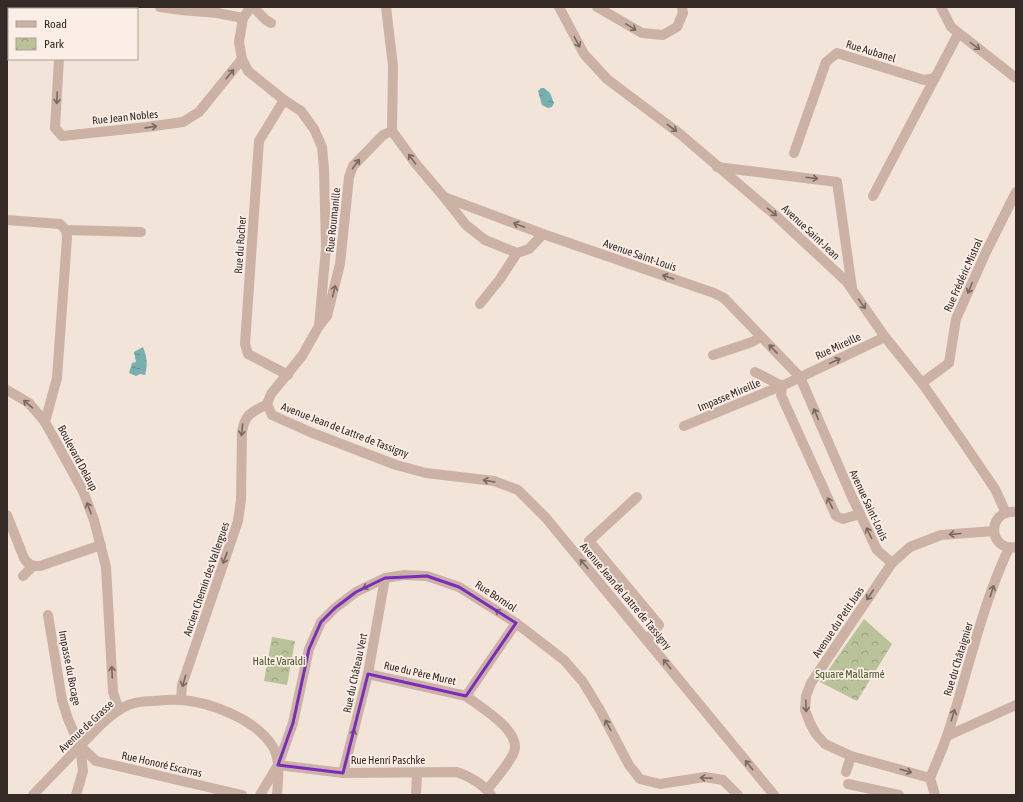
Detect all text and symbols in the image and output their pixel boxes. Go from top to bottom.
legend [8,8,138,60]
text: Road [44,17,67,31]
one-way arrow [625,23,636,31]
one-way arrow [574,35,581,47]
text: Park [44,37,65,51]
street label: Rue Aubanel [845,38,898,64]
one-way arrow [969,42,980,50]
one-way arrow [225,69,234,80]
one-way arrow [53,91,61,104]
street label: Rue Jean Nobles [91,108,159,126]
one-way arrow [144,123,157,131]
one-way arrow [666,124,677,132]
one-way arrow [408,153,417,164]
one-way arrow [352,159,360,170]
one-way arrow [805,175,818,182]
street label: Rue Roumanille [324,187,342,253]
street label: Avenue Saint-Jean [780,202,842,262]
one-way arrow [766,207,777,216]
street label: Rue du Rocher [232,215,248,274]
one-way arrow [514,221,526,229]
street label: Rue Frédéric Mistral [941,236,985,314]
street label: Avenue Saint-Louis [602,237,678,273]
one-way arrow [663,273,675,281]
one-way arrow [966,281,973,293]
one-way arrow [330,285,338,298]
one-way arrow [858,299,866,310]
street label: Rue Mireille [813,330,863,362]
one-way arrow [768,344,778,354]
one-way arrow [829,357,841,364]
street label: Impasse Mireille [696,376,762,414]
one-way arrow [23,399,33,408]
street label: Avenue Jean de Lattre de Tassigny [280,400,411,460]
one-way arrow [812,409,819,421]
street label: Boulevard Delaup [56,423,100,493]
one-way arrow [239,423,246,436]
street label: Avenue Saint-Louis [847,468,891,542]
one-way arrow [483,477,496,485]
one-way arrow [826,498,833,510]
one-way arrow [85,503,93,515]
street label: Ancien Chemin des Vallergues [181,520,231,638]
one-way arrow [865,527,872,539]
one-way arrow [949,530,962,537]
street label: Avenue Jean de Lattre de Tassigny [578,540,674,652]
one-way arrow [221,551,228,564]
one-way arrow [580,559,588,570]
street label: Rue Borniol [473,578,519,614]
one-way arrow [362,583,374,591]
street label: Avenue du Petit Juas [810,584,866,660]
one-way arrow [989,585,996,598]
one-way arrow [866,590,875,601]
one-way arrow [495,609,506,617]
street label: Rue du Châtaignier [941,620,975,697]
street label: Impasse du Bocage [57,629,83,707]
street label: Rue du Château Vert [341,632,369,714]
park label: Halte Varaldi [253,655,305,667]
street label: Rue du Père Muret [383,659,457,687]
one-way arrow [663,659,671,670]
one-way arrow [108,666,115,679]
park label: Square Mallarmé [815,668,885,680]
one-way arrow [180,674,187,687]
street label: Avenue de Grasse [56,698,116,754]
one-way arrow [802,699,810,712]
one-way arrow [950,709,957,722]
one-way arrow [604,719,612,731]
one-way arrow [350,729,357,742]
street label: Rue Honoré Escarras [121,749,203,779]
street label: Rue Henri Paschke [351,754,425,766]
one-way arrow [745,759,754,770]
one-way arrow [900,768,913,775]
one-way arrow [700,774,713,782]

